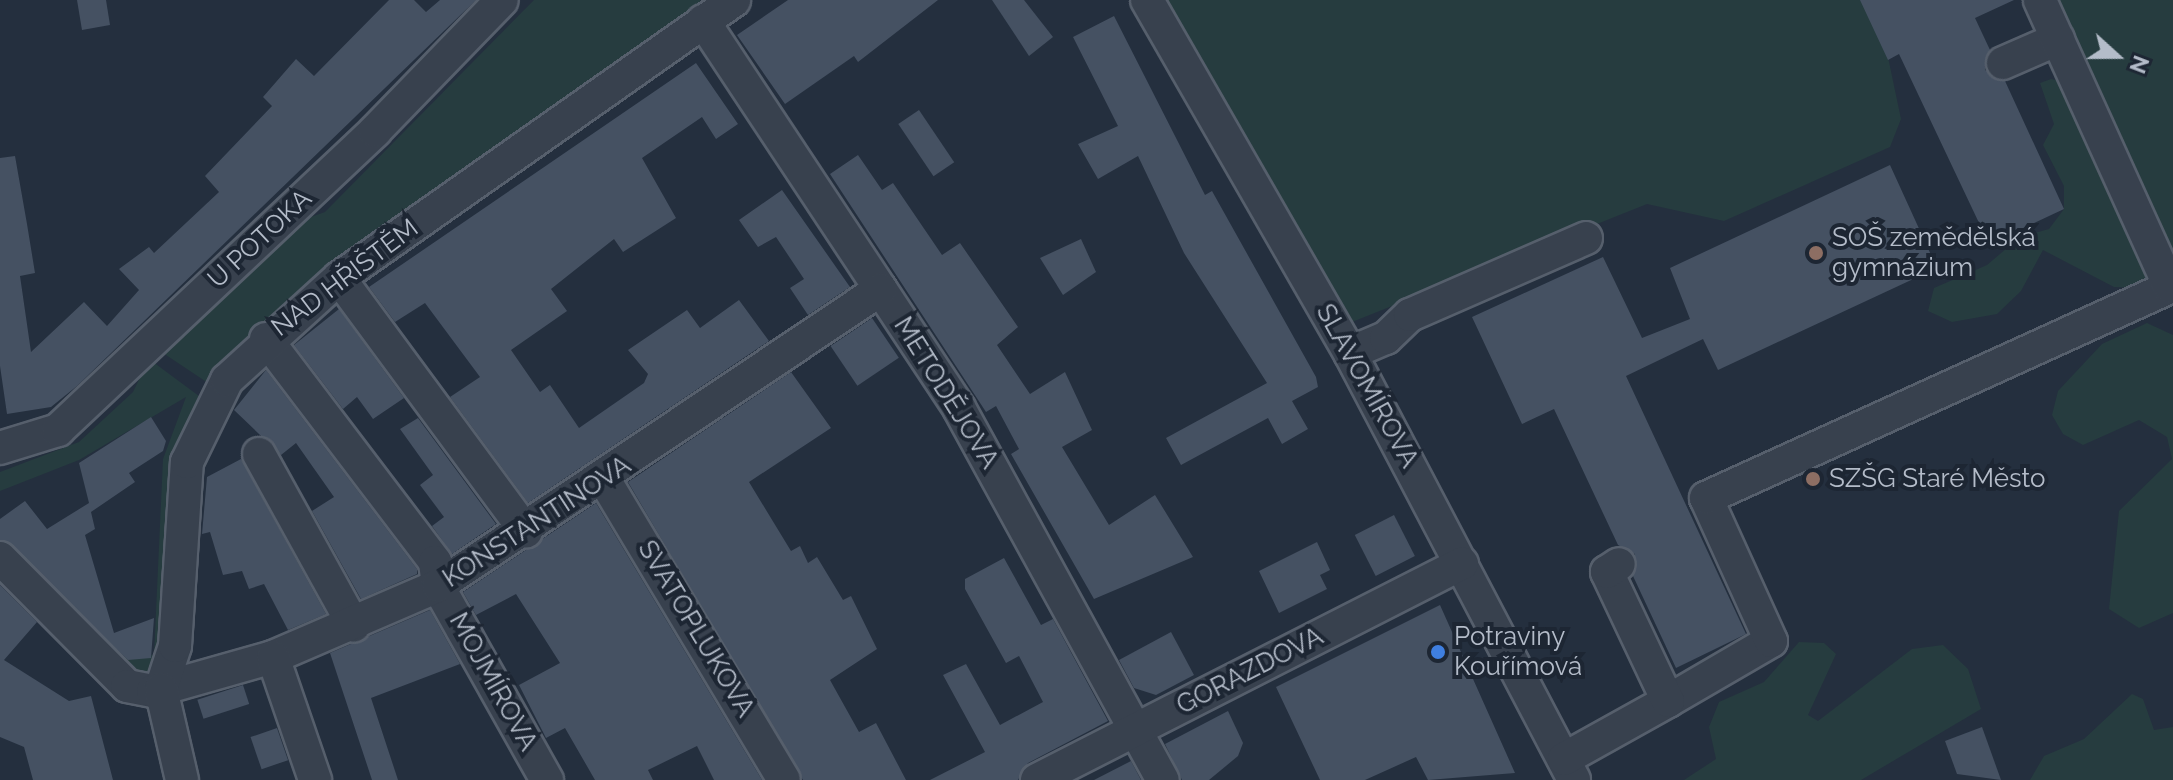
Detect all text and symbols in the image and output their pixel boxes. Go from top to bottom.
north arrow [2077,16,2157,96]
text: N [2124,52,2155,77]
street label: U POTOKA [202,183,318,295]
street label: NAD HŘIŠTĚM [265,213,425,343]
place label: SOŠ zemědělská gymnázium [1832,222,2036,284]
marker: SOŠ zemědělská gymnázium [1807,244,1825,262]
street label: SLAVOMÍROVA [1309,299,1425,473]
street label: METODĚJOVA [887,311,1005,475]
street label: KONSTANTINOVA [437,450,637,594]
place label: SZŠG Staré Město [1829,463,2046,495]
marker: SZŠG Staré Město [1804,470,1822,488]
street label: SVATOPLUKOVA [631,535,761,723]
street label: MOJMÍROVA [442,608,544,756]
street label: GORAZDOVA [1172,621,1328,721]
place label: Potraviny Kouřímová [1454,621,1582,682]
marker: Potraviny Kouřímová [1429,643,1447,661]

